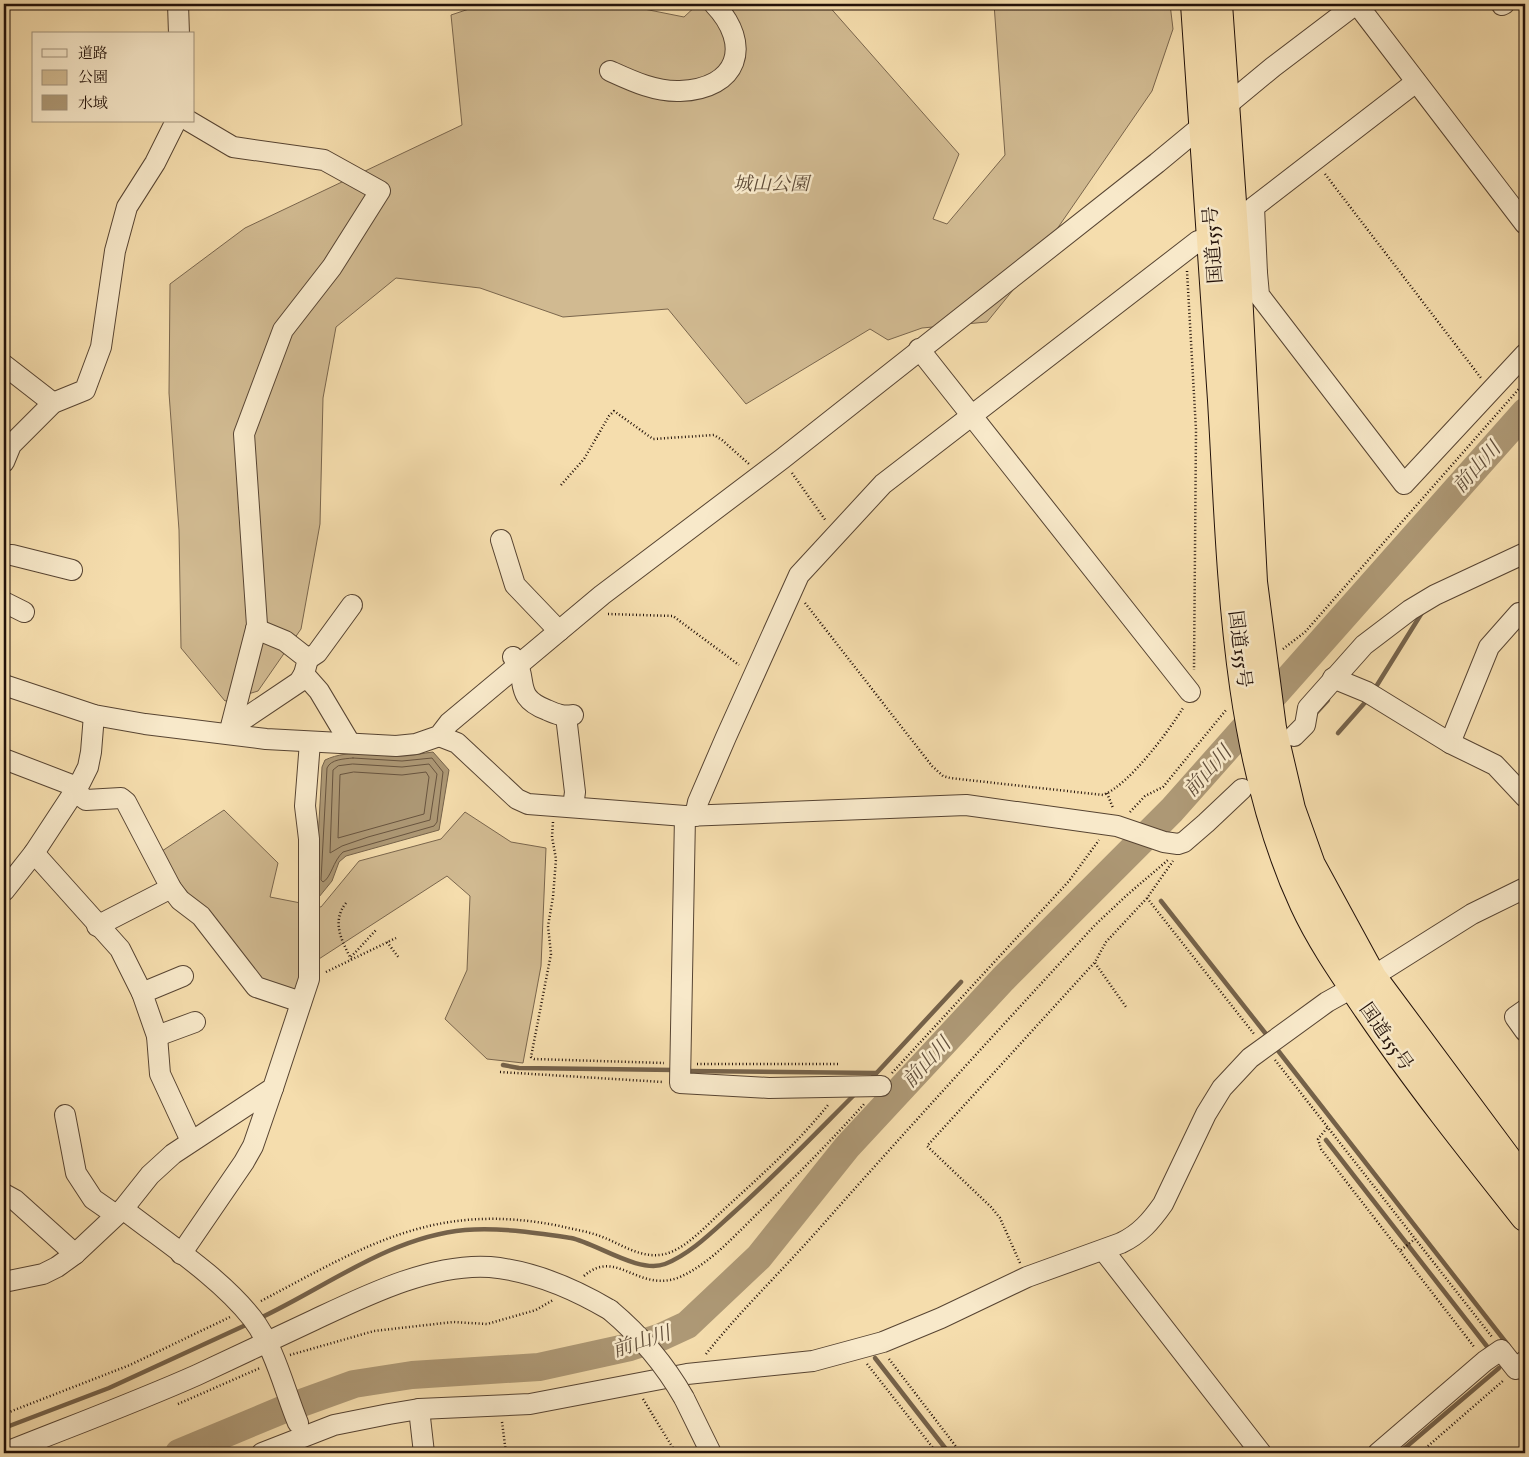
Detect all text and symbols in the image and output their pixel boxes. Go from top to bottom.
legend [32,32,195,122]
text: 道路 [78,44,108,63]
text: 公園 [78,68,108,87]
text: 水域 [78,94,108,113]
park label: 城山公園 [733,173,812,197]
street label: 国道155号 [1199,205,1229,285]
water label: 前山川 [1448,436,1508,499]
street label: 国道155号 [1222,609,1256,689]
water label: 前山川 [1179,740,1239,803]
street label: 国道155号 [1353,998,1418,1076]
water label: 前山川 [897,1031,958,1093]
water label: 前山川 [609,1321,676,1364]

